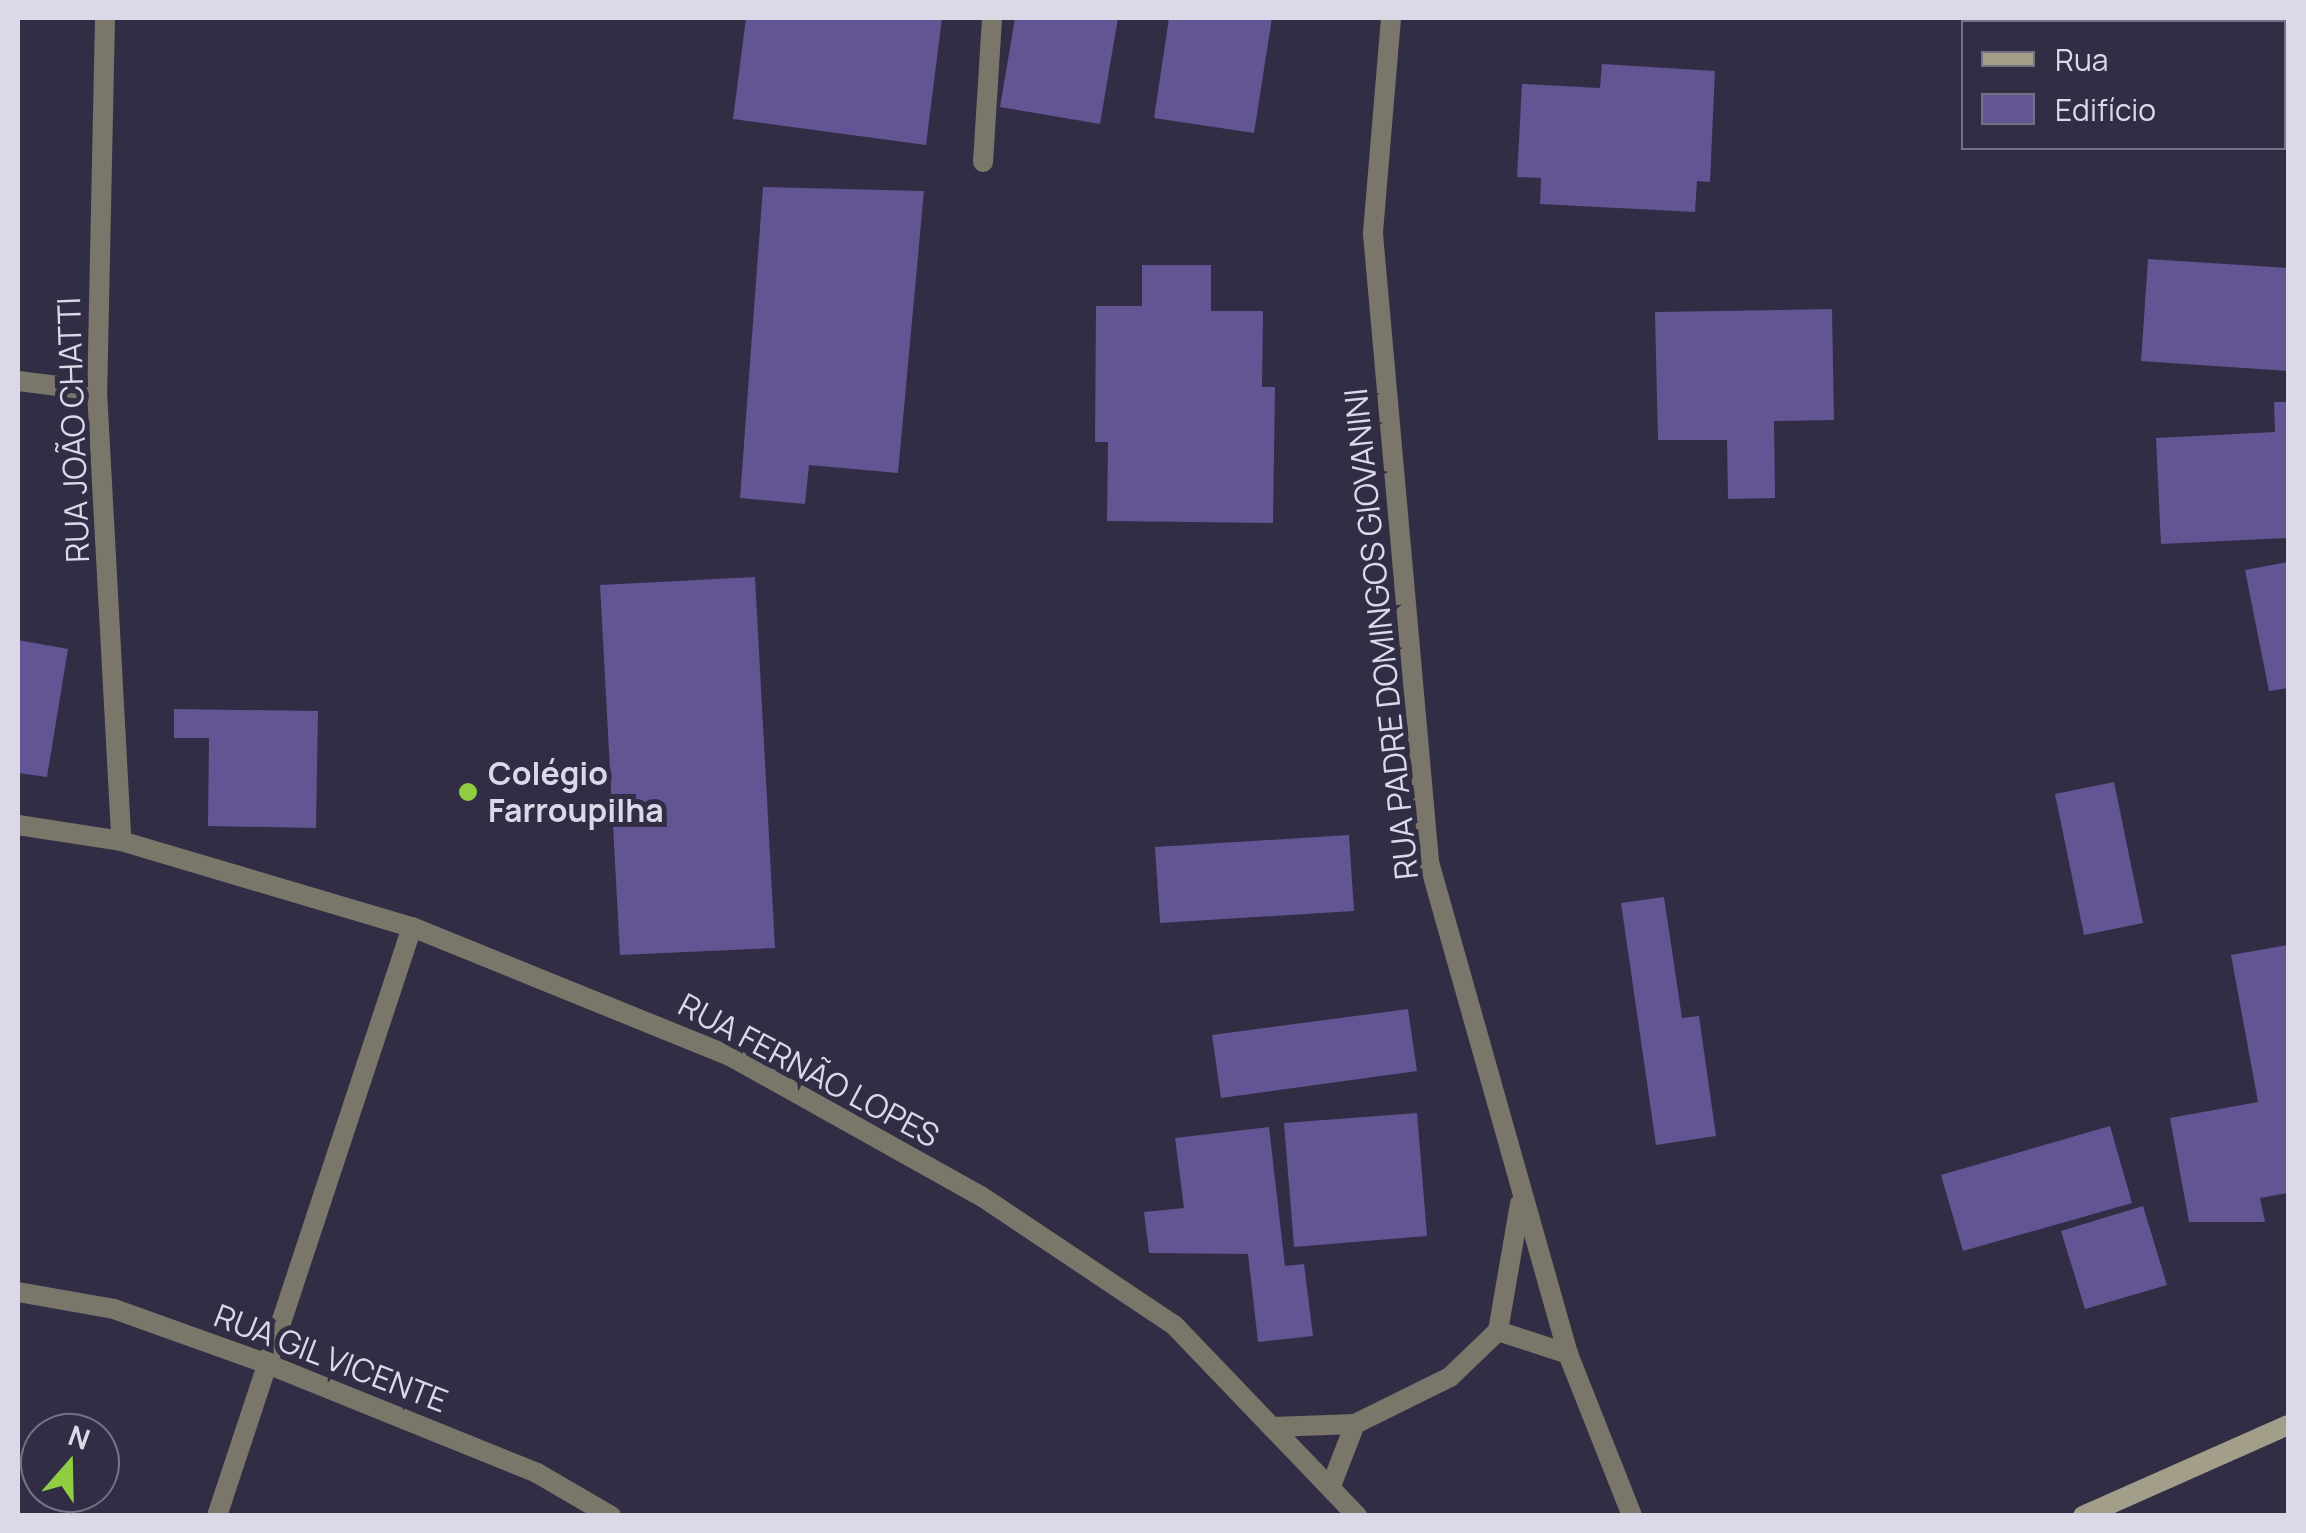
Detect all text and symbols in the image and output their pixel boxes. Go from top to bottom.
legend [1961,20,2286,150]
text: Rua [2055,39,2108,80]
text: Edifício [2055,89,2156,130]
street label: RUA JOÃO CHATTI [49,297,97,563]
street label: RUA PADRE DOMINGOS GIOVANINI [1336,386,1426,882]
place label: Colégio Farroupilha [488,755,664,830]
marker: Colégio Farroupilha [457,781,479,803]
street label: RUA FERNÃO LOPES [672,985,946,1155]
street label: RUA GIL VICENTE [208,1296,454,1420]
north arrow [20,1413,120,1513]
text: N [64,1415,96,1458]

